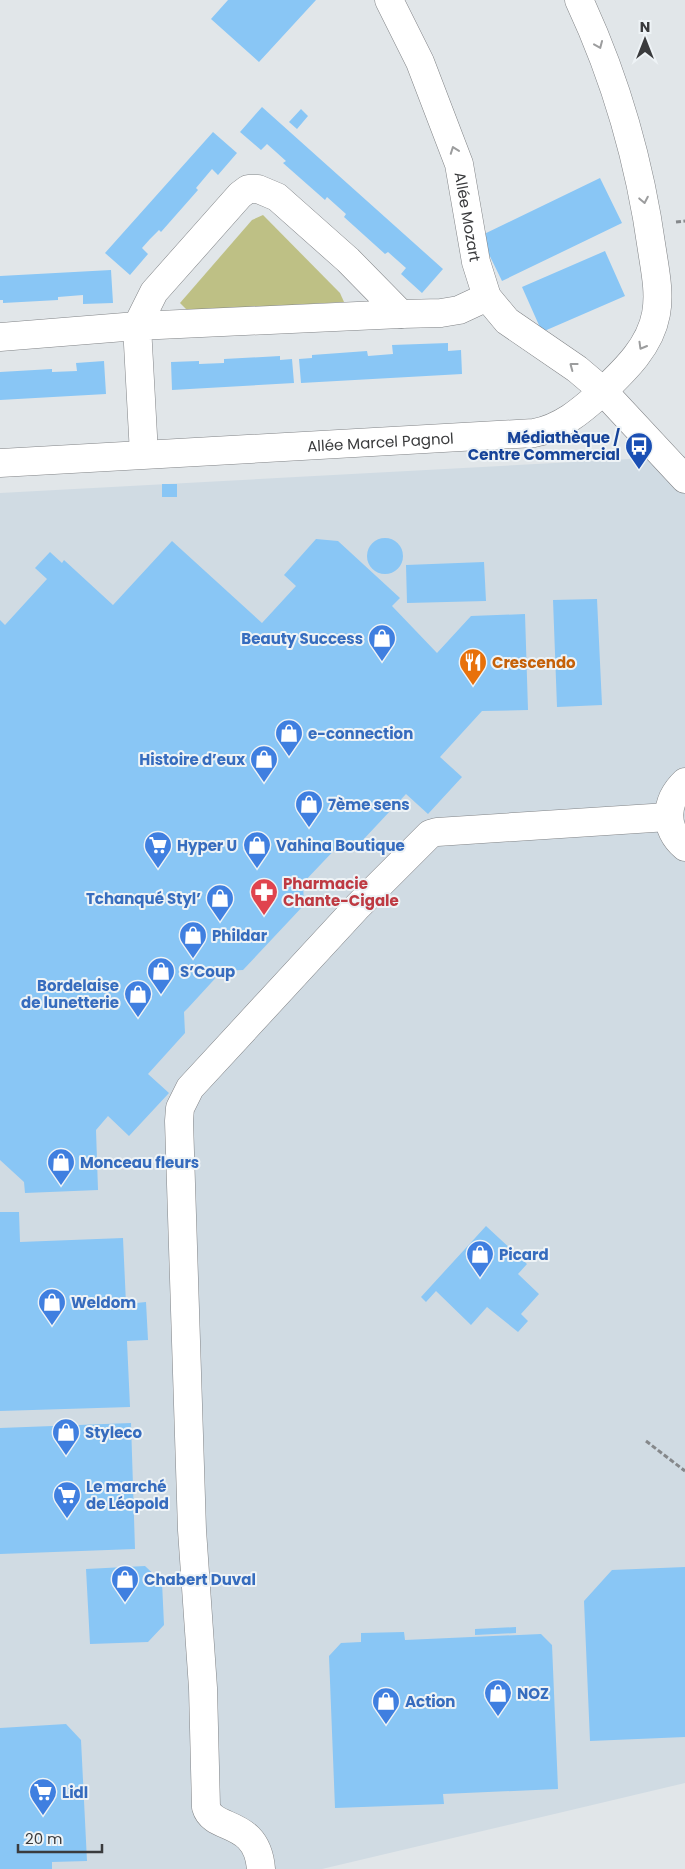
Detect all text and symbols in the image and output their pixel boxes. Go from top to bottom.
north arrow [620,15,670,65]
text: N [640,17,650,37]
one-way arrow [592,40,603,49]
one-way arrow [450,147,460,155]
street label: Allée Mozart [450,170,486,263]
one-way arrow [638,196,648,205]
one-way arrow [639,340,649,349]
one-way arrow [570,364,579,372]
street label: Allée Marcel Pagnol [306,427,454,456]
place label: Médiathèque / Centre Commercial [468,427,620,465]
bus stop icon: Médiathèque / Centre Commercial [624,431,654,470]
shop icon: Beauty Success [367,623,397,662]
place label: Beauty Success [241,628,363,649]
restaurant icon: Crescendo [458,647,488,686]
place label: Crescendo [492,652,576,673]
shop icon: e-connection [274,718,304,757]
place label: e-connection [308,723,413,744]
shop icon: Histoire d’eux [249,744,279,783]
place label: Histoire d’eux [139,749,245,770]
shop icon: 7ème sens [294,789,324,828]
place label: 7ème sens [328,794,410,815]
supermarket icon: Hyper U [143,830,173,869]
shop icon: Vahina Boutique [242,830,272,869]
place label: Hyper U [177,835,237,856]
place label: Vahina Boutique [276,835,405,856]
place label: Pharmacie Chante-Cigale [283,873,399,911]
pharmacy icon: Pharmacie Chante-Cigale [249,877,279,916]
shop icon: Tchanqué Styl’ [205,883,235,922]
place label: Tchanqué Styl’ [86,888,201,909]
shop icon: Phildar [178,920,208,959]
place label: Phildar [212,925,268,946]
shop icon: S’Coup [146,956,176,995]
place label: S’Coup [180,961,235,982]
place label: Bordelaise de lunetterie [21,975,119,1013]
shop icon: Bordelaise de lunetterie [123,979,153,1018]
shop icon: Monceau fleurs [46,1147,76,1186]
place label: Monceau fleurs [80,1152,199,1173]
shop icon: Picard [465,1239,495,1278]
place label: Picard [499,1244,549,1265]
shop icon: Weldom [37,1287,67,1326]
place label: Weldom [71,1292,136,1313]
shop icon: Styleco [51,1417,81,1456]
place label: Styleco [85,1422,143,1443]
place label: Le marché de Léopold [86,1476,169,1514]
supermarket icon: Le marché de Léopold [52,1480,82,1519]
shop icon: Chabert Duval [110,1564,140,1603]
place label: Chabert Duval [144,1569,256,1590]
shop icon: NOZ [483,1678,513,1717]
place label: NOZ [517,1683,549,1704]
shop icon: Action [371,1686,401,1725]
place label: Action [405,1691,455,1712]
supermarket icon: Lidl [28,1777,58,1816]
place label: Lidl [62,1782,88,1803]
scale bar [18,1822,101,1854]
text: 20 m [25,1828,63,1849]

